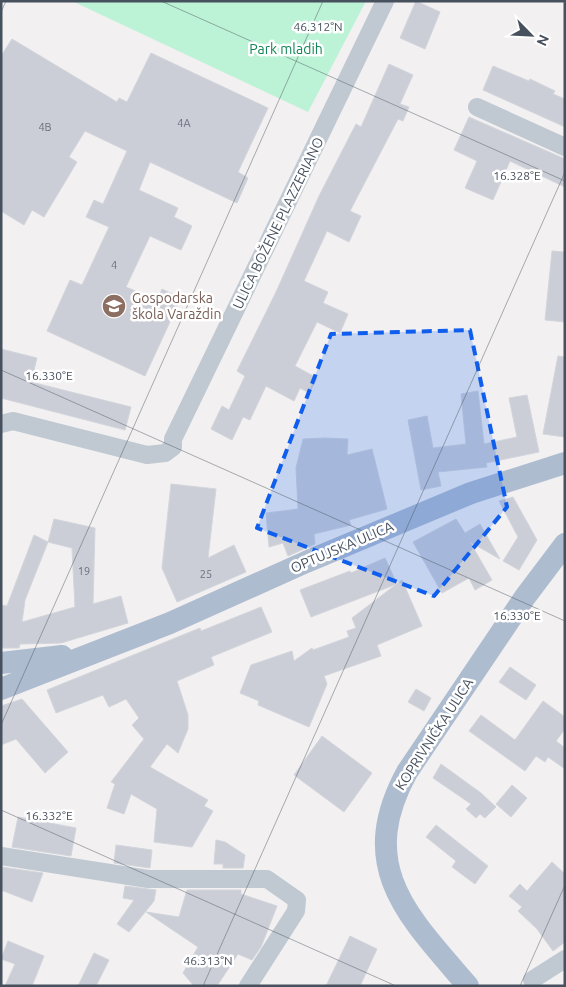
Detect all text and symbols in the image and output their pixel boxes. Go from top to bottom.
north arrow [506,10,556,60]
text: 46.312°N [293,20,343,33]
text: N [533,32,552,48]
park label: Park mladih [249,41,323,57]
house number: 4A [177,117,192,129]
house number: 4B [38,121,52,133]
street label: ULICA BOŽENE PLAZZERIANO [228,134,327,312]
text: 16.328°E [493,169,541,182]
house number: 4 [111,259,117,271]
place label: Gospodarska škola Varaždin [132,290,221,322]
school or university icon: Gospodarska škola Varaždin [101,293,127,319]
text: 16.330°E [25,369,73,382]
street label: OPTUJSKA ULICA [288,518,396,576]
house number: 19 [78,565,90,577]
house number: 25 [200,568,212,580]
text: 16.330°E [493,609,541,622]
street label: KOPRIVNIČKA ULICA [391,674,476,793]
text: 16.332°E [25,809,73,822]
text: 46.313°N [183,954,233,967]

